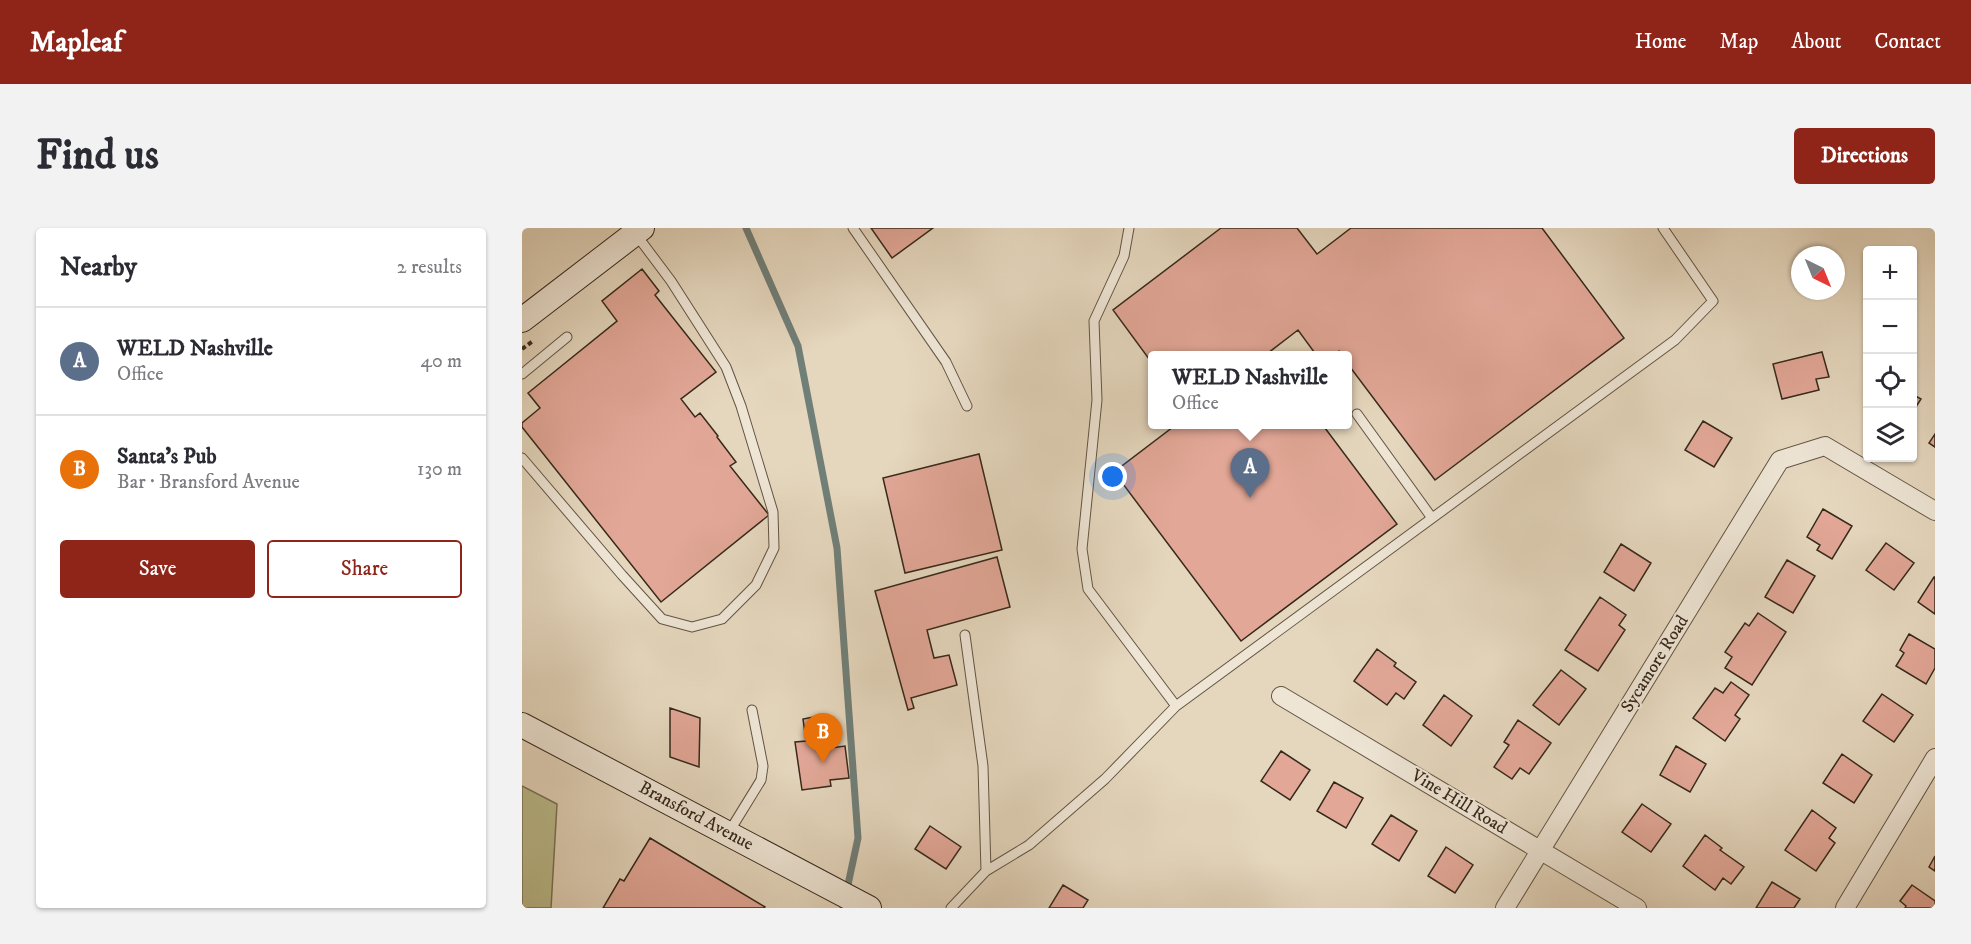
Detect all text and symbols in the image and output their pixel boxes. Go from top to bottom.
text: Mapleaf [30,25,122,60]
text: Home [1635,29,1687,55]
text: Map [1720,29,1758,55]
text: About [1791,29,1842,55]
text: Contact [1875,29,1941,55]
button: Directions [1794,128,1935,184]
text: Find us [36,130,159,182]
north arrow [1791,246,1845,300]
map controls [1863,246,1917,462]
button: + [1863,246,1917,300]
text: Nearby [60,251,137,284]
text: 2 results [397,255,462,280]
button: − [1863,300,1917,354]
text: WELD Nashville [117,335,273,362]
text: A [73,349,86,374]
text: 40 m [420,349,462,374]
popup [1148,351,1352,429]
button: locate [1863,354,1917,408]
text: Office [117,362,164,387]
text: WELD Nashville [1172,364,1328,391]
text: Office [1172,391,1219,416]
button: layers [1863,408,1917,462]
text: Santa's Pub [117,443,217,470]
pin: A [1230,448,1270,498]
text: B [73,457,86,482]
text: 130 m [417,457,462,482]
your location [1098,462,1127,491]
text: Bar · Bransford Avenue [117,470,300,495]
button: Save [60,540,255,598]
button: Share [267,540,462,598]
street label: Sycamore Road [1616,611,1694,717]
pin: B [804,714,842,763]
street label: Vine Hill Road [1406,764,1511,839]
street label: Bransford Avenue [635,777,757,855]

